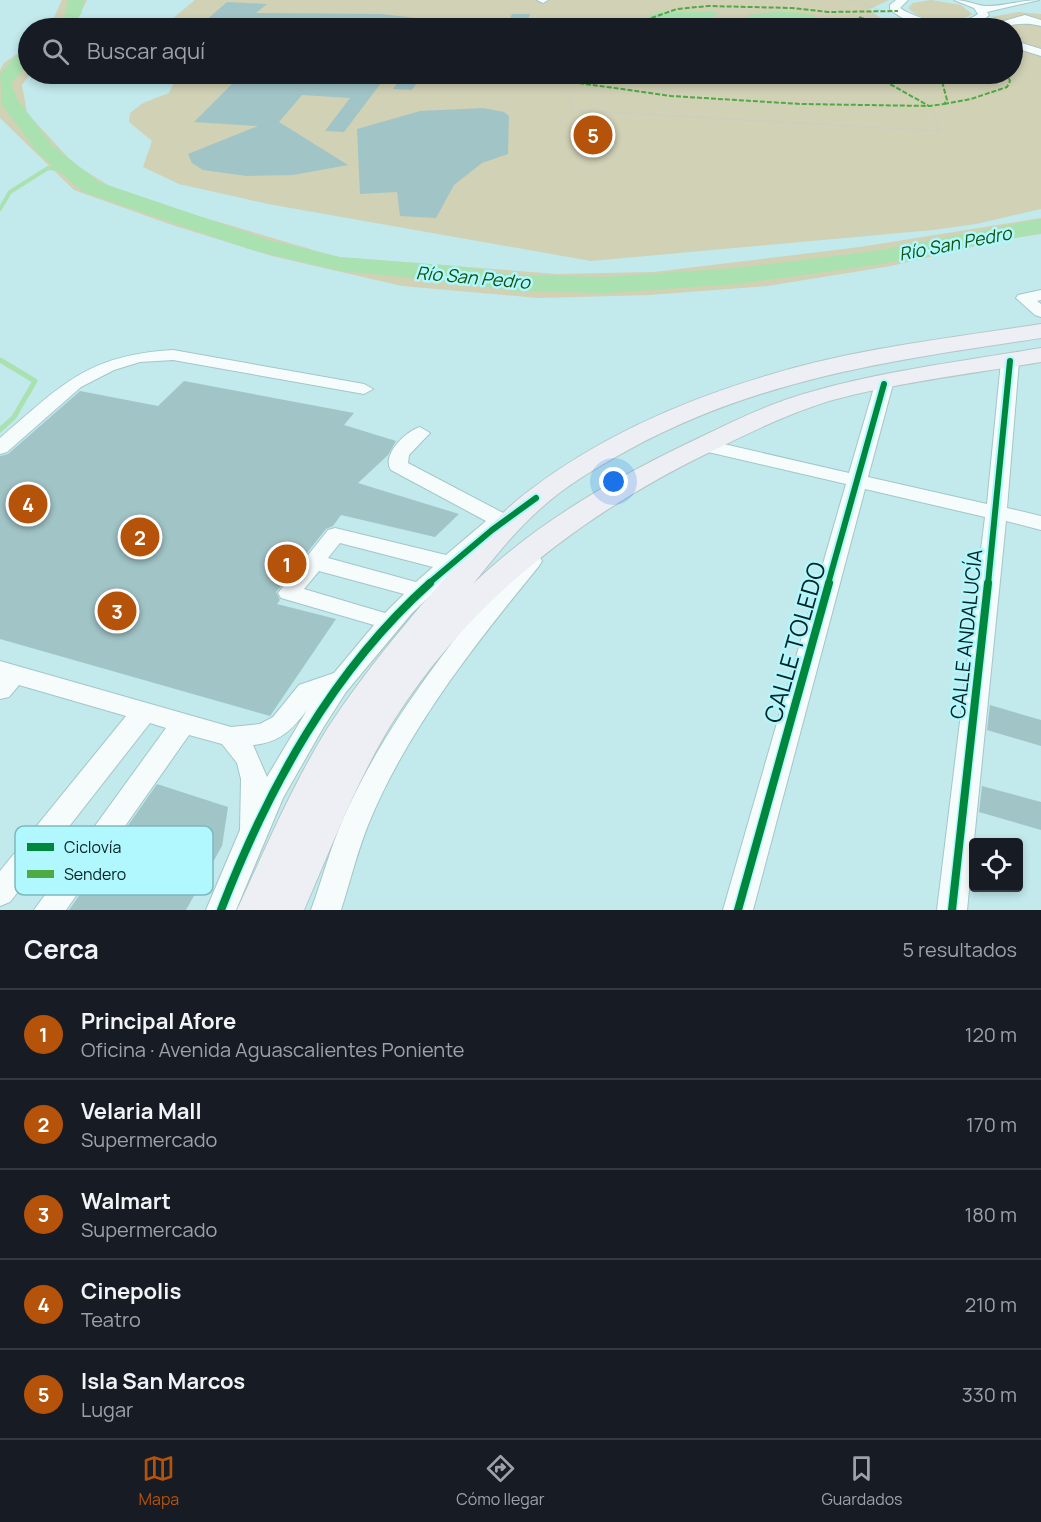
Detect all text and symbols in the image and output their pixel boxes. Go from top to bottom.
search box [18,18,1023,84]
icon: search [39,35,72,68]
text: Buscar aquí [87,36,205,66]
pin: 5 [574,112,612,158]
water label: Río San Pedro [897,220,1015,266]
water label: Río San Pedro [415,260,532,294]
your location [599,467,628,496]
pin: 4 [9,482,48,526]
pin: 2 [120,514,160,560]
pin: 1 [268,542,306,586]
street label: CALLE ANDALUCÍA [944,548,988,720]
street label: CALLE TOLEDO [755,558,833,726]
pin: 3 [98,588,136,634]
legend [15,826,213,895]
text: Ciclovía [64,836,121,858]
map controls [969,838,1023,892]
button: locate [969,838,1023,892]
text: Sendero [64,863,126,885]
text: Cerca [24,931,99,967]
text: 5 resultados [903,936,1017,963]
text: Principal Afore [81,1006,236,1036]
text: 1 [39,1021,48,1048]
text: 120 m [965,1021,1017,1048]
text: Oficina · Avenida Aguascalientes Poniente [81,1036,465,1063]
text: Velaria Mall [81,1096,202,1126]
text: 2 [38,1111,49,1138]
text: 170 m [966,1111,1017,1138]
text: Supermercado [81,1126,217,1153]
text: Walmart [81,1186,171,1216]
text: 3 [38,1201,49,1228]
text: 180 m [964,1201,1017,1228]
text: Supermercado [81,1216,217,1243]
text: Cinepolis [81,1276,181,1306]
text: 4 [37,1291,50,1318]
text: 210 m [965,1291,1017,1318]
text: Teatro [81,1306,141,1333]
text: Isla San Marcos [81,1366,245,1396]
text: 5 [38,1381,49,1408]
text: 330 m [962,1381,1017,1408]
text: Lugar [81,1396,133,1423]
tab: Mapa [139,1452,179,1510]
tab: Cómo llegar [456,1452,544,1510]
tab: Guardados [822,1452,902,1510]

